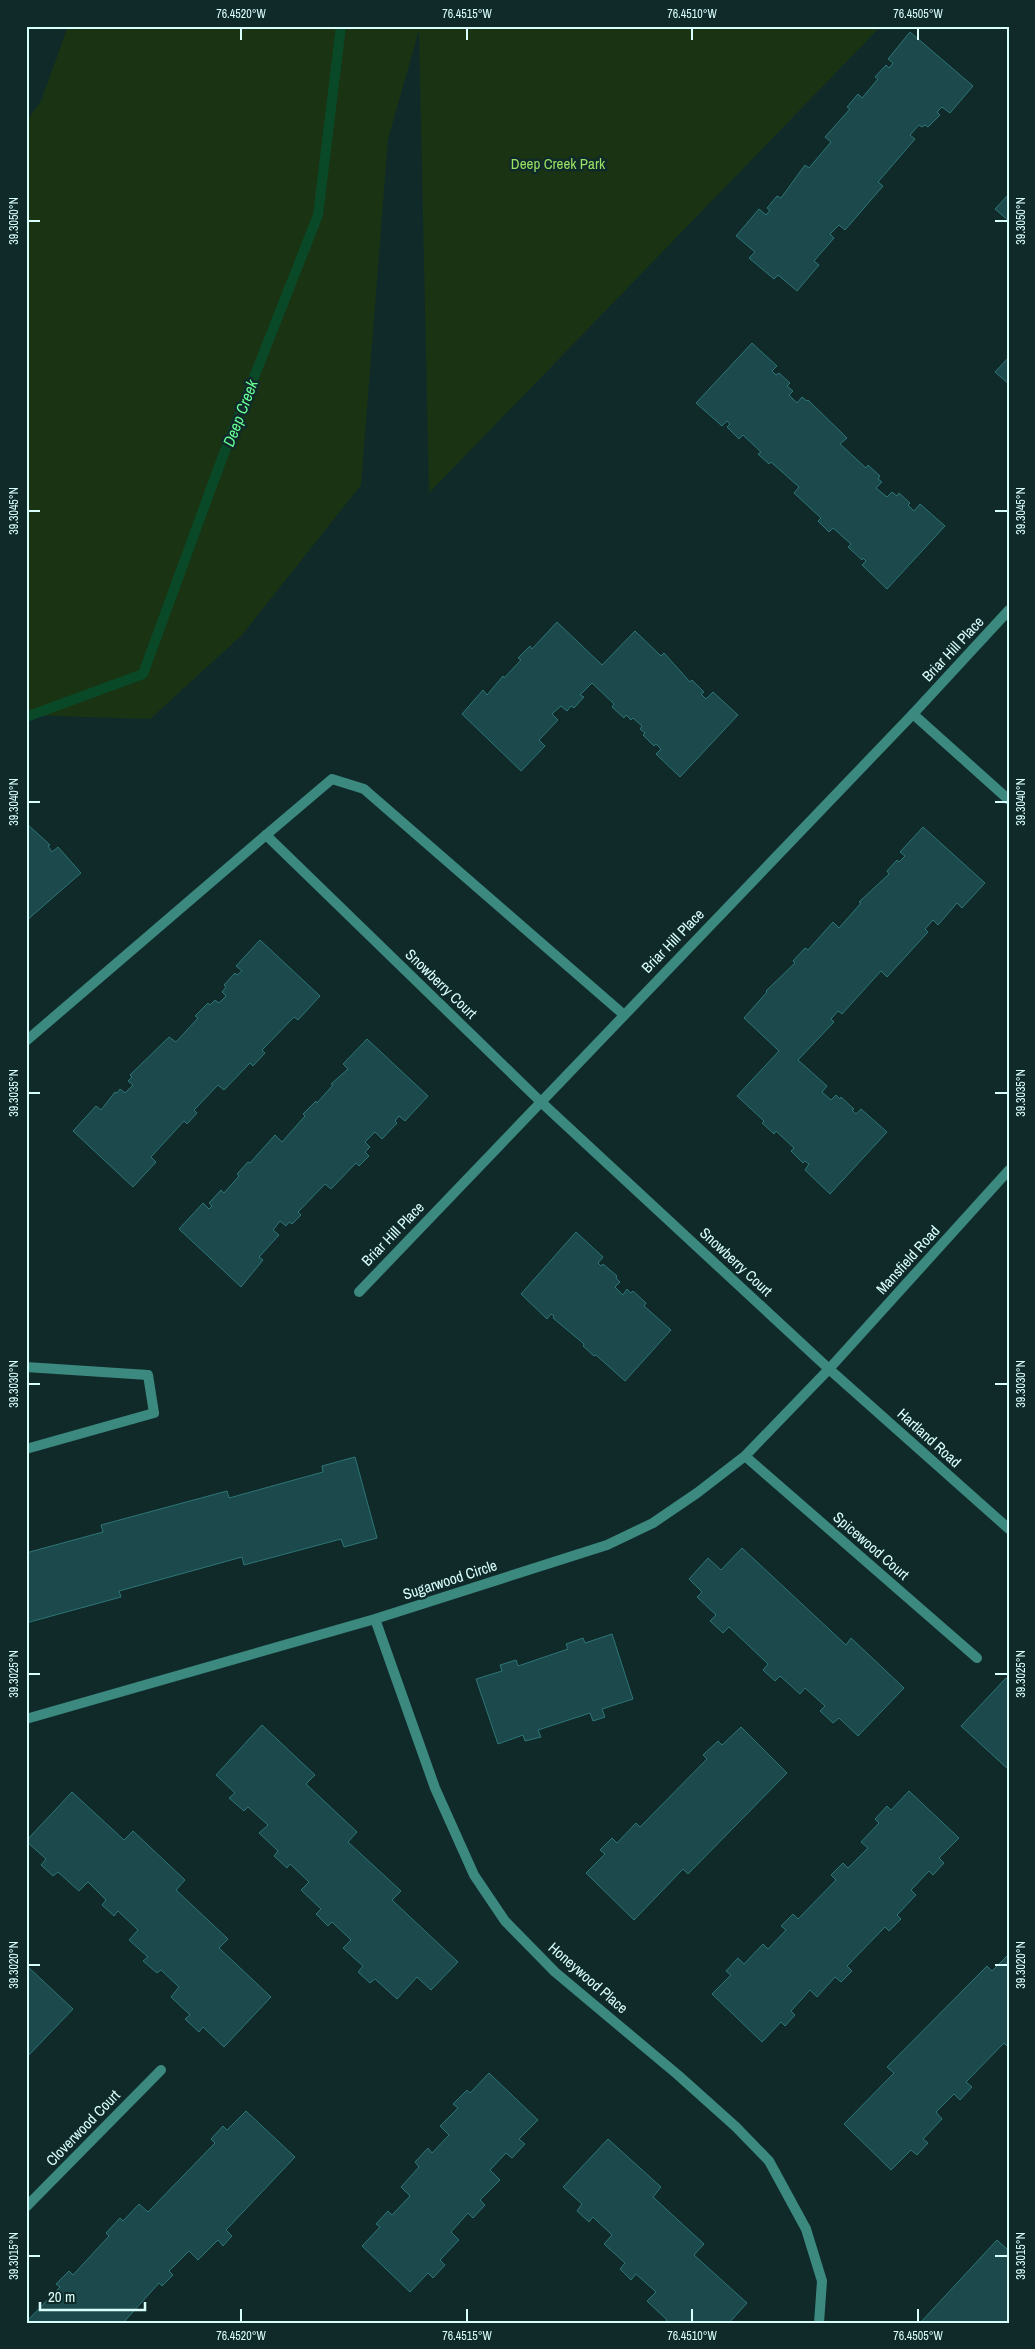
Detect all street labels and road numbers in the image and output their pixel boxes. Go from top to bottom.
street label: Briar Hill Place [917,611,988,686]
street label: Briar Hill Place [637,904,709,977]
street label: Snowberry Court [401,944,482,1024]
street label: Briar Hill Place [357,1197,429,1270]
street label: Mansfield Road [871,1221,944,1299]
street label: Snowberry Court [695,1222,778,1301]
street label: Hartland Road [893,1403,966,1472]
street label: Spicewood Court [829,1507,914,1585]
street label: Sugarwood Circle [400,1554,500,1605]
street label: Honeywood Place [544,1937,633,2018]
street label: Cloverwood Court [41,2085,125,2170]

